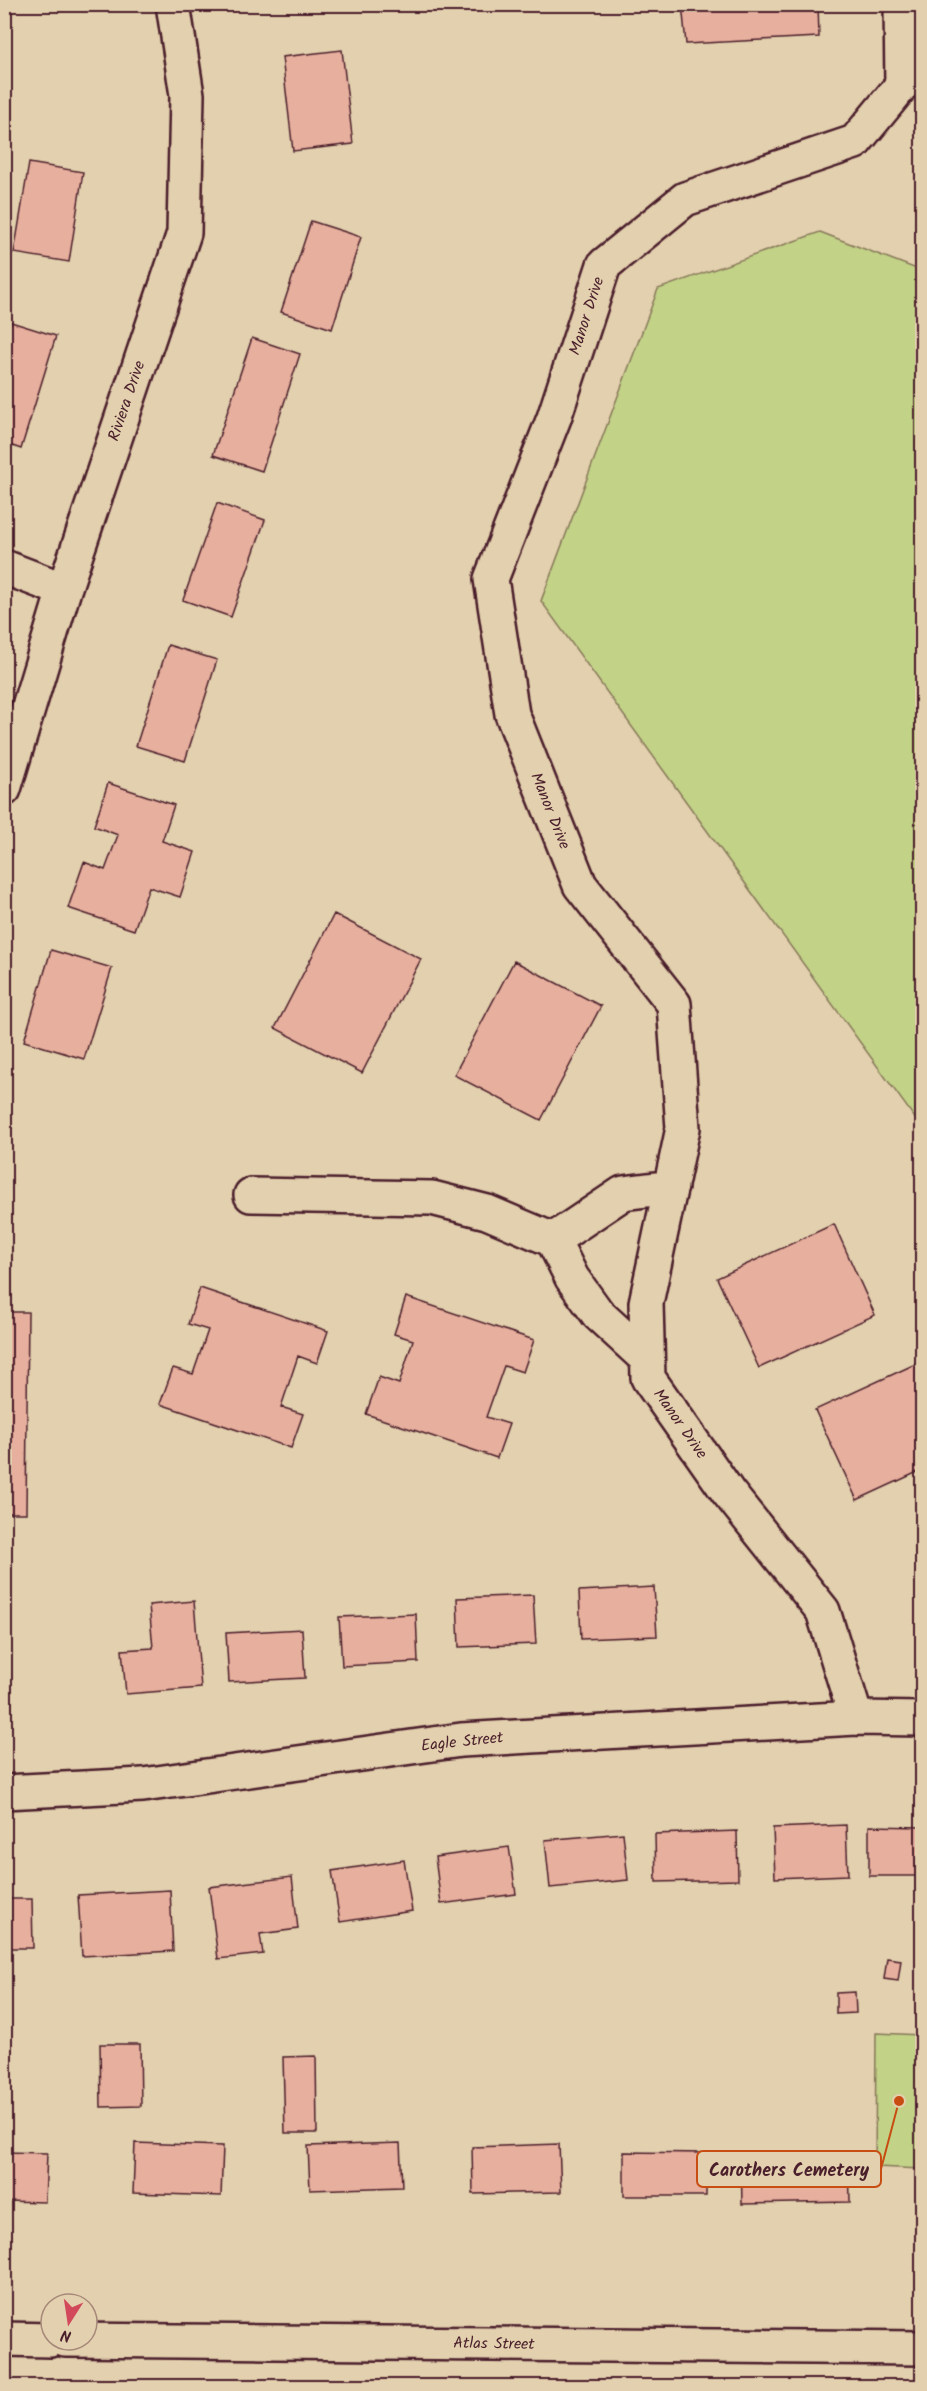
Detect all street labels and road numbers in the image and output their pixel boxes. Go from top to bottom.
street label: Manor Drive [563,274,611,358]
street label: Riviera Drive [102,357,152,445]
street label: Manor Drive [523,769,577,853]
street label: Manor Drive [647,1384,713,1464]
street label: Eagle Street [420,1725,505,1759]
street label: Atlas Street [453,2331,536,2357]

